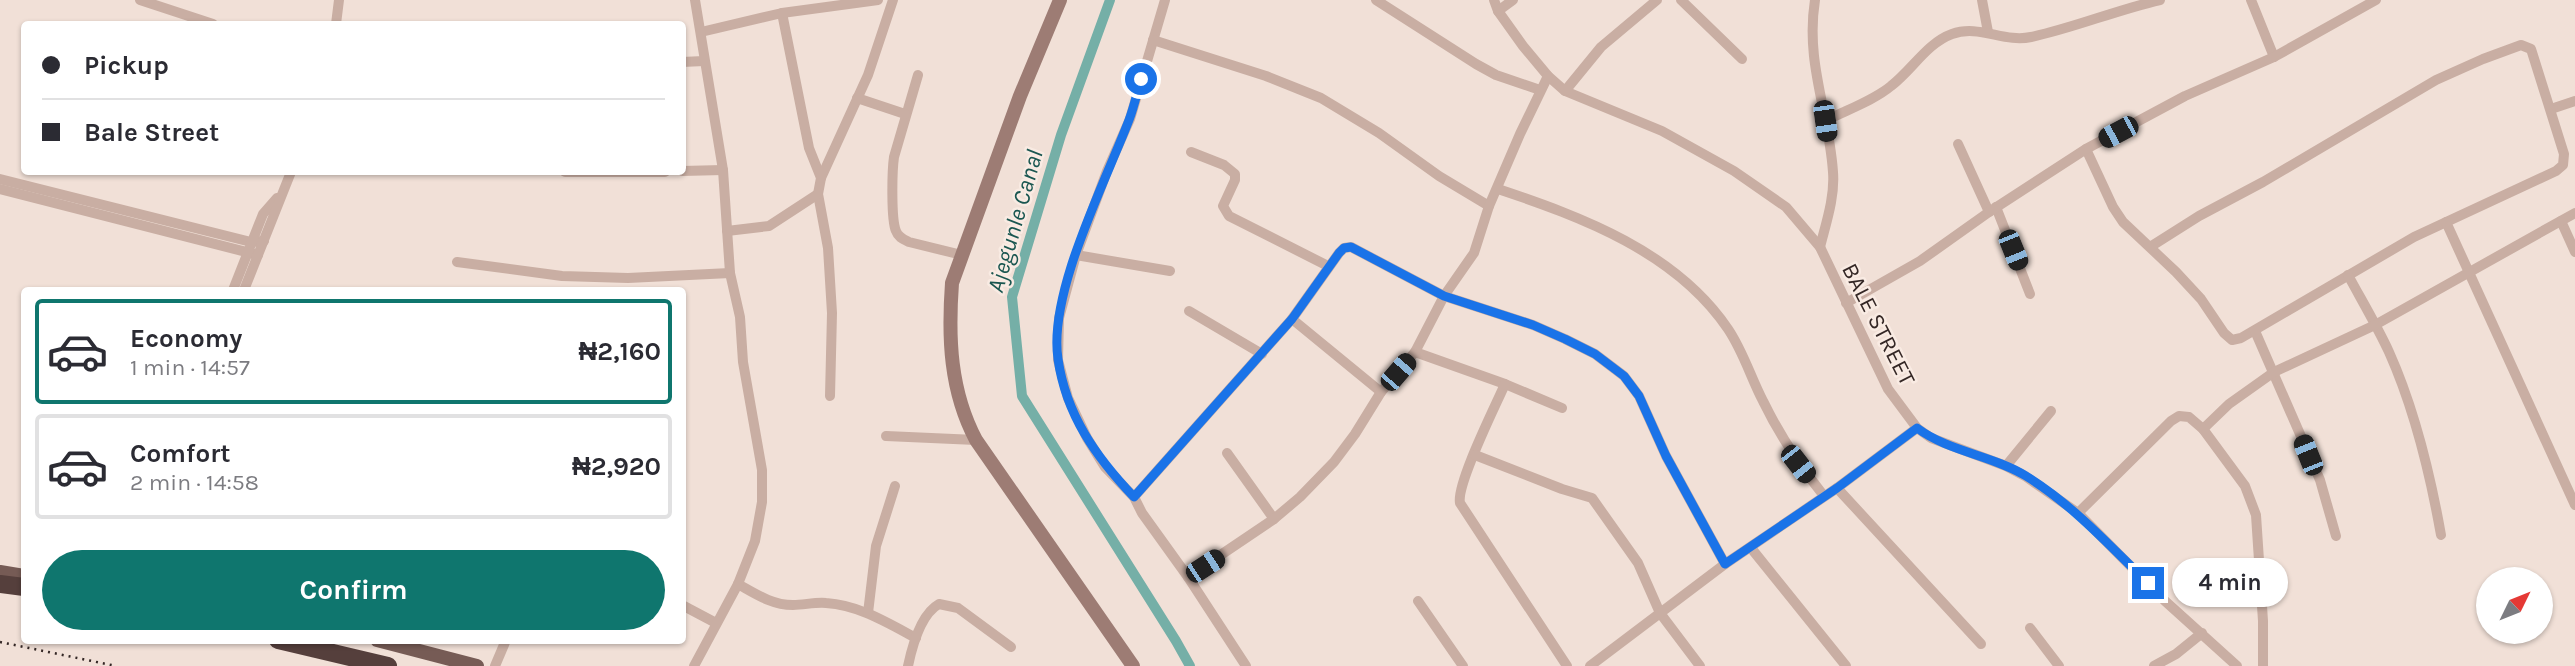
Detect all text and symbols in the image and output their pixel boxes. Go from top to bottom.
text: Pickup [84,50,169,81]
route start [1125,63,1157,95]
car [1812,99,1839,143]
car [2095,113,2142,151]
text: Bale Street [84,117,219,148]
water label: Ajegunle Canal [981,146,1049,296]
car [1996,227,2031,273]
street label: BALE STREET [1836,259,1921,390]
icon: car [46,320,109,383]
text: Economy [130,323,242,354]
text: ₦2,160 [578,336,661,367]
car [1377,349,1420,395]
text: 1 min · 14:57 [130,354,250,381]
car [2291,432,2326,478]
icon: car [46,435,109,498]
text: Comfort [130,438,231,469]
car [1777,441,1820,487]
text: ₦2,920 [572,451,661,482]
text: 2 min · 14:58 [130,469,259,496]
car [1182,546,1229,586]
button: Confirm [42,550,665,630]
callout: 4 min [2172,558,2288,608]
route end [2132,567,2164,599]
north arrow [2476,567,2553,644]
map controls [2476,567,2553,644]
text: 4 min [2198,569,2262,596]

